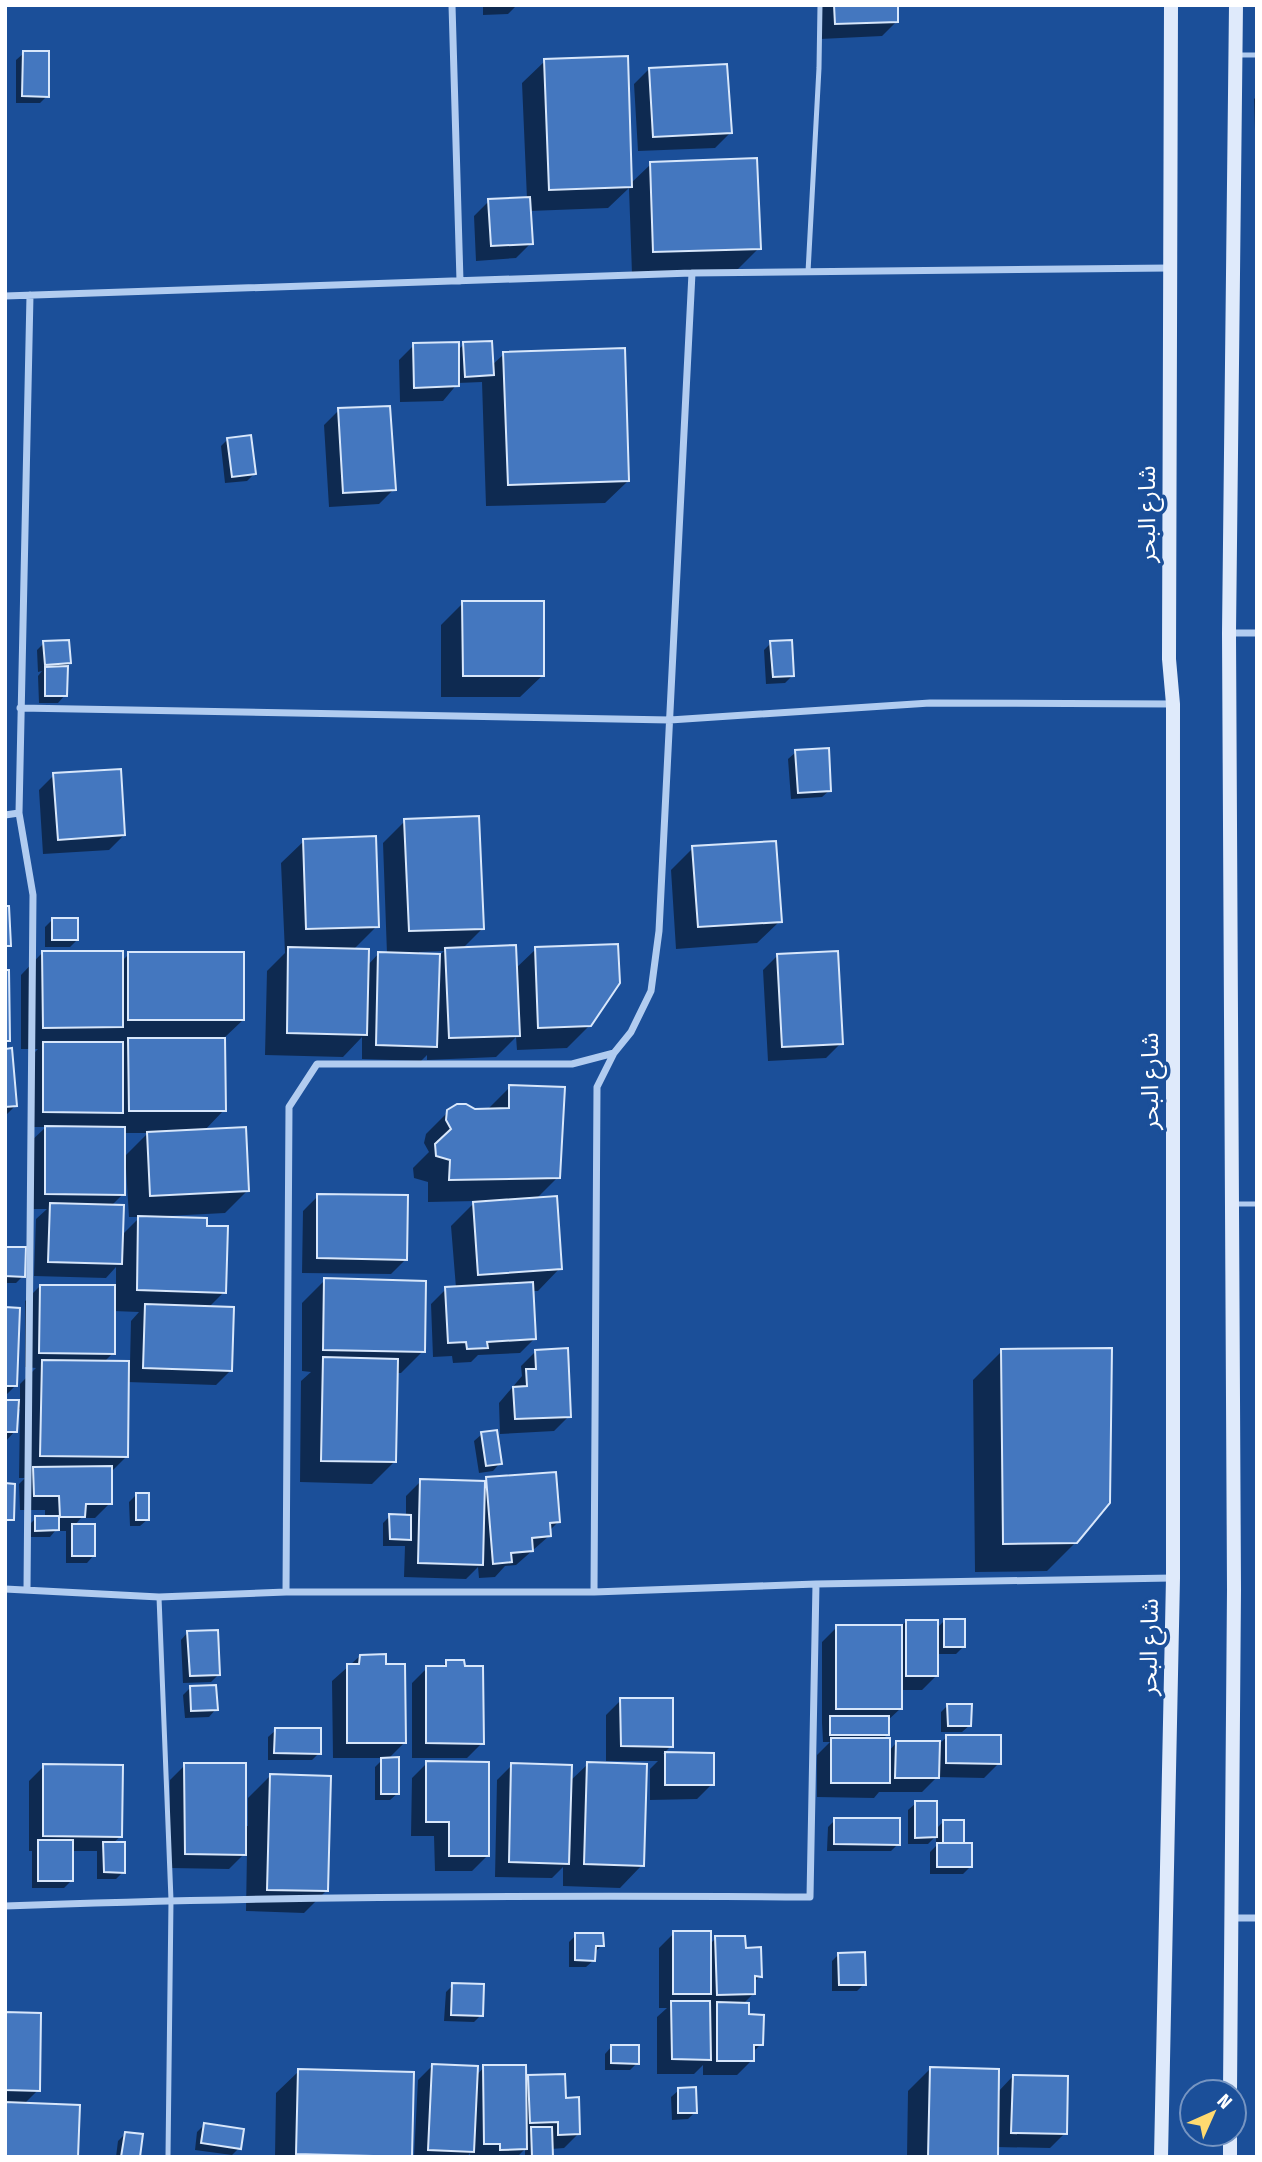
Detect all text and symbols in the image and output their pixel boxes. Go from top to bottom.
street label: شارع البحر [1133,465,1164,564]
street label: شارع البحر [1136,1032,1167,1131]
street label: شارع البحر [1134,1598,1167,1697]
north arrow [1178,2078,1248,2148]
text: N [1213,2089,1237,2113]

